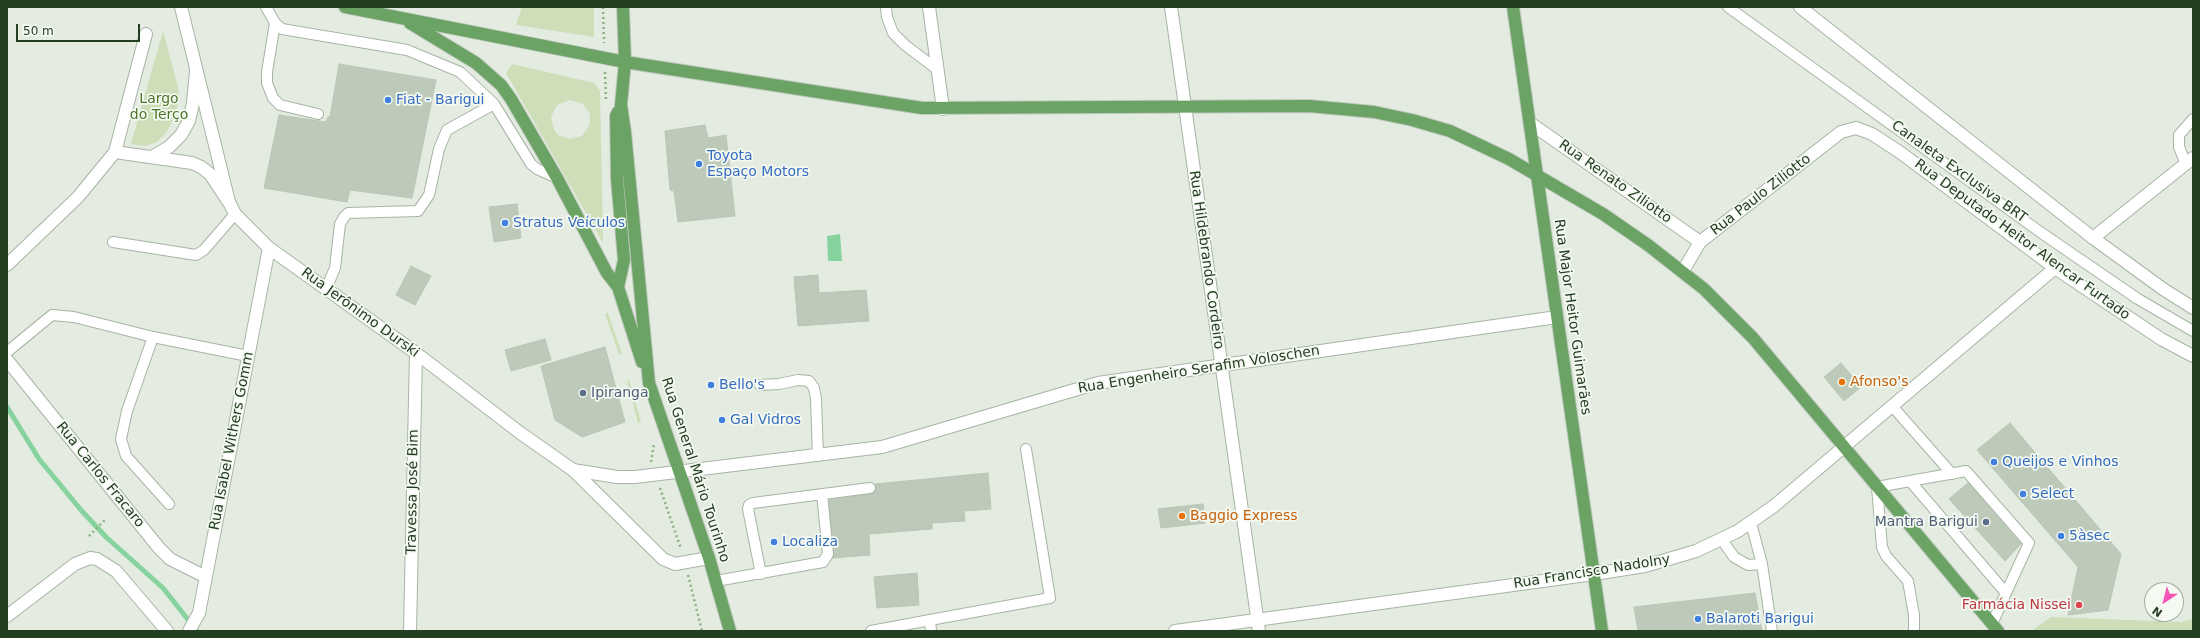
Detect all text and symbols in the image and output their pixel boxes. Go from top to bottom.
scale bar [18,16,142,42]
text: 50 m [23,24,54,38]
park label: Largo do Terço [130,91,188,124]
place label: Fiat - Barigui [396,92,484,108]
marker: Fiat - Barigui [383,95,393,105]
street label: Canaleta Exclusiva BRT [1888,117,2030,227]
street label: Rua Renato Ziliotto [1555,137,1675,227]
place label: Toyota Espaço Motors [707,148,809,180]
street label: Rua Paulo Ziliotto [1708,151,1814,239]
street label: Rua Deputado Heitor Alencar Furtado [1911,156,2133,324]
marker: Toyota Espaço Motors [694,159,704,169]
street label: Rua Hildebrando Cordeiro [1185,170,1227,350]
place label: Stratus Veículos [513,215,625,231]
marker: Stratus Veículos [500,218,510,228]
street label: Rua Major Heitor Guimarães [1550,218,1594,416]
street label: Rua Jerônimo Durski [298,265,422,361]
street label: Rua Engenheiro Serafim Voloschen [1077,343,1321,397]
street label: Rua Isabel Withers Gomm [206,350,258,532]
place label: Afonso's [1850,374,1908,390]
street label: Rua General Mário Tourinho [657,375,733,565]
place label: Bello's [719,377,765,393]
marker: Afonso's [1837,377,1847,387]
marker: Bello's [706,380,716,390]
place label: Ipiranga [591,385,649,401]
marker: Ipiranga [578,388,588,398]
place label: Gal Vidros [730,412,801,428]
marker: Gal Vidros [717,415,727,425]
street label: Rua Carlos Fracaro [52,419,148,531]
street label: Travessa José Bim [404,429,422,555]
place label: Queijos e Vinhos [2002,454,2118,470]
marker: Queijos e Vinhos [1989,457,1999,467]
place label: Select [2031,486,2074,502]
marker: Select [2018,489,2028,499]
place label: Baggio Express [1190,508,1298,524]
marker: Baggio Express [1177,511,1187,521]
place label: Mantra Barigui [1875,514,1978,530]
marker: Mantra Barigui [1981,517,1991,527]
place label: 5àsec [2069,528,2110,544]
marker: 5àsec [2056,531,2066,541]
place label: Localiza [782,534,838,550]
marker: Localiza [769,537,779,547]
street label: Rua Francisco Nadolny [1512,551,1672,593]
north arrow [2144,582,2184,622]
place label: Farmácia Nissei [1962,597,2071,613]
marker: Farmácia Nissei [2074,600,2084,610]
text: N [2150,603,2165,619]
place label: Balaroti Barigui [1706,611,1814,627]
marker: Balaroti Barigui [1693,614,1703,624]

